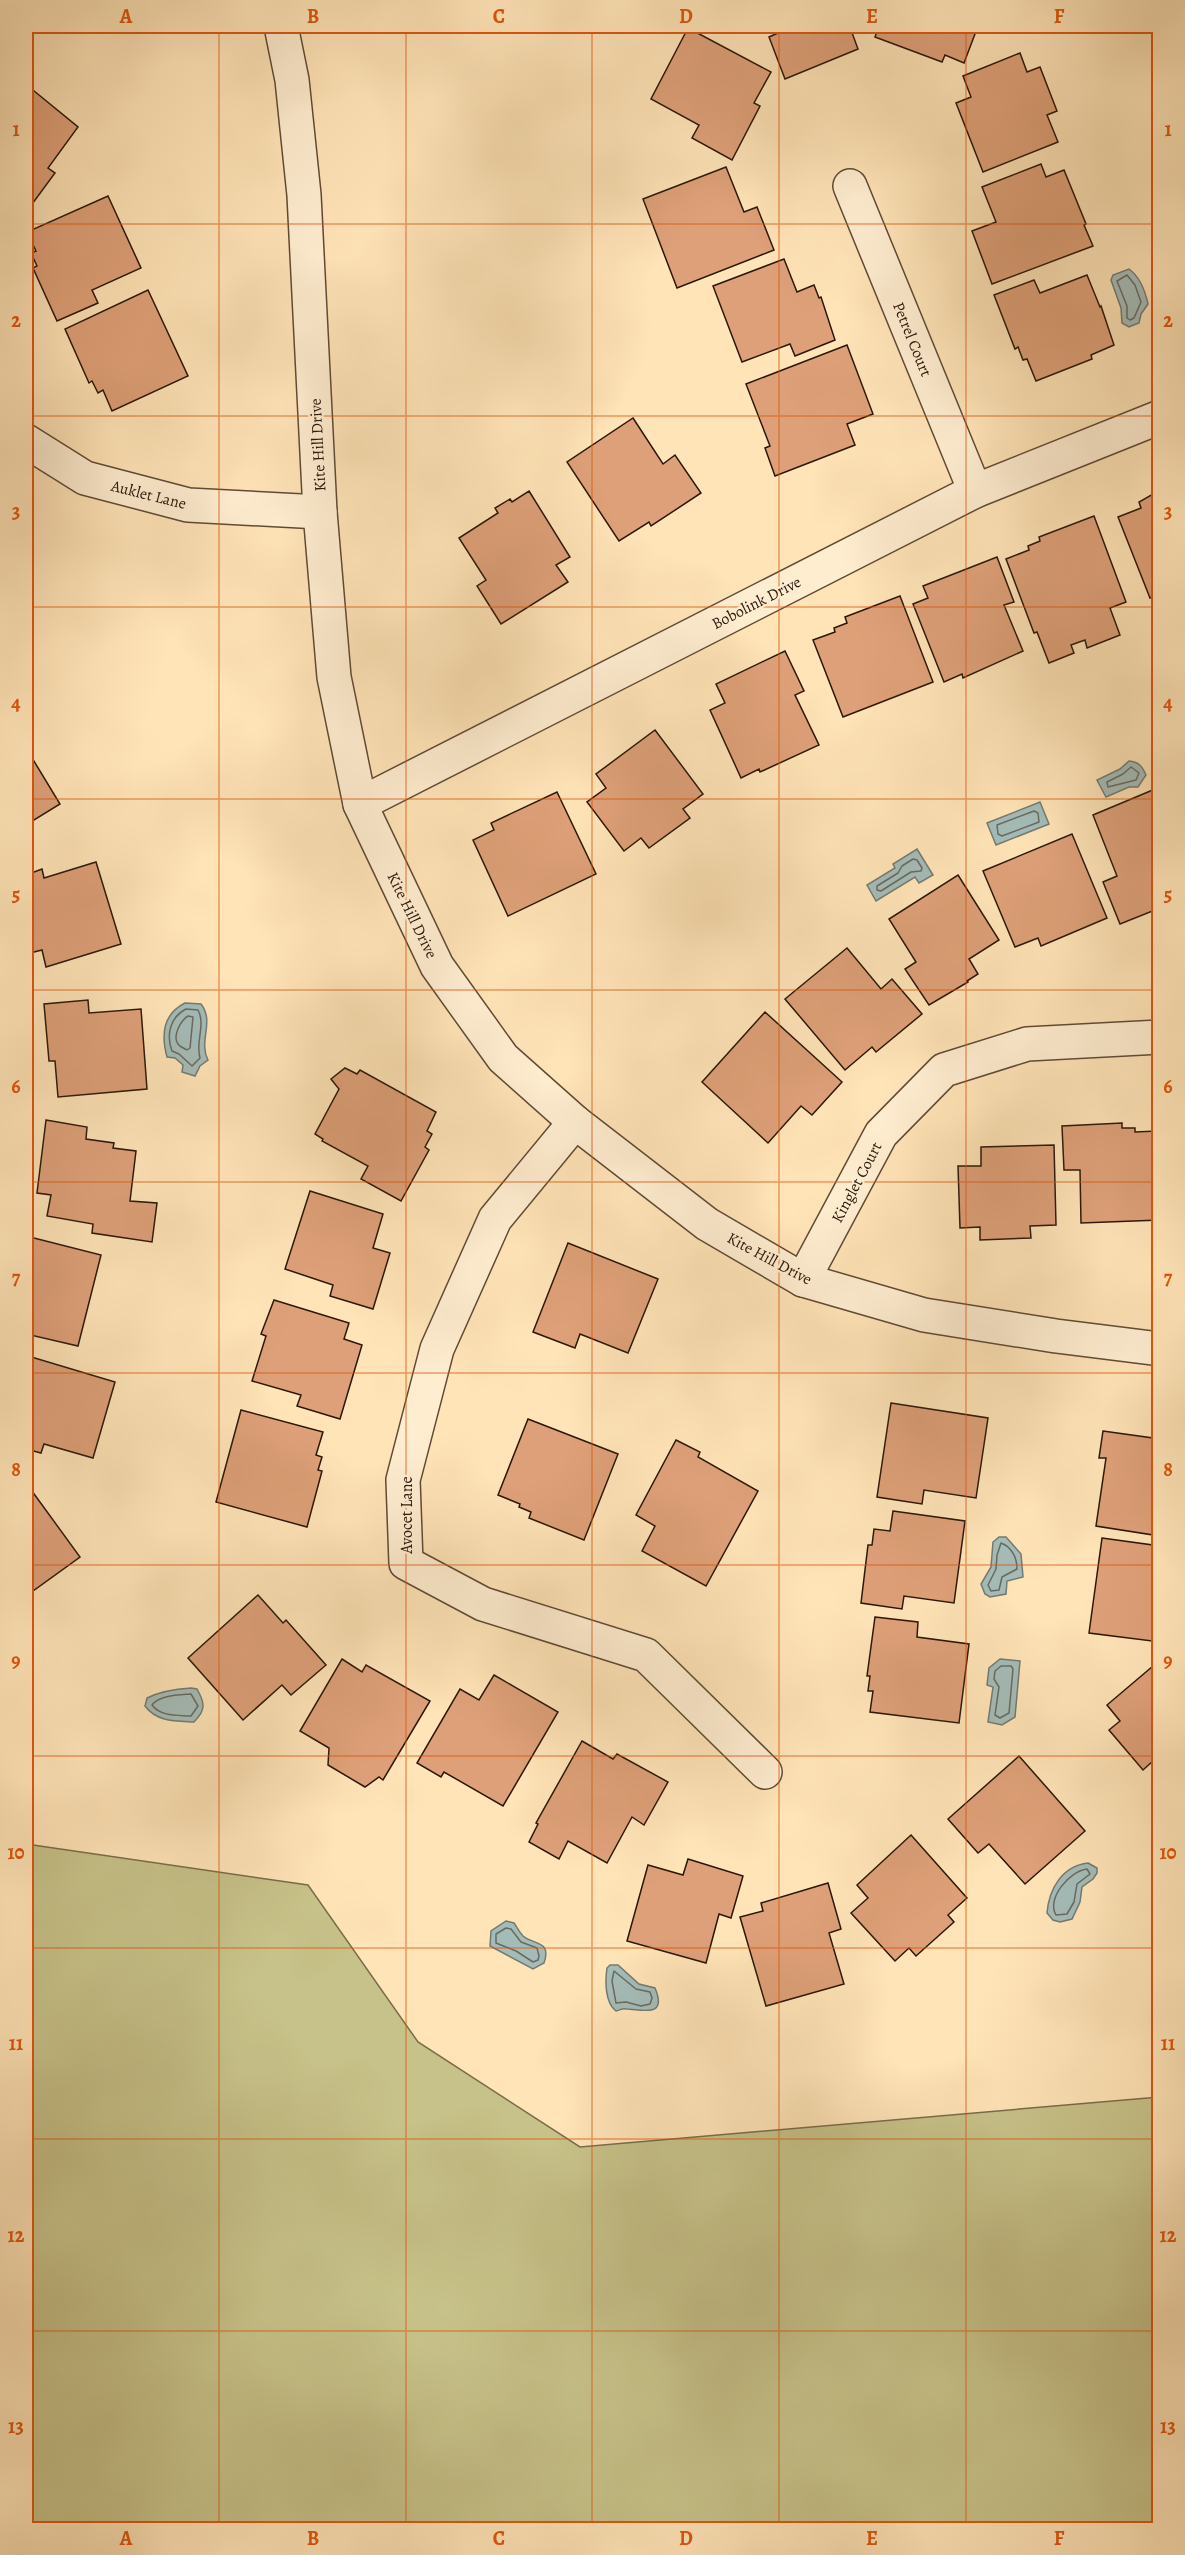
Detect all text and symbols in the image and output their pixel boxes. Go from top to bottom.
text: A [119,3,133,30]
text: B [307,3,319,30]
text: C [493,3,505,30]
text: D [679,3,693,30]
text: E [866,3,878,30]
text: F [1054,3,1065,30]
text: 1 [12,116,20,143]
text: 1 [1164,116,1172,143]
street label: Petrel Court [887,299,937,380]
text: 2 [11,307,21,334]
text: 2 [1163,307,1173,334]
street label: Kite Hill Drive [305,398,331,492]
street label: Auklet Lane [108,475,189,515]
text: 3 [12,498,20,525]
text: 3 [1164,498,1172,525]
street label: Bobolink Drive [708,571,805,635]
text: 4 [11,690,21,717]
text: 4 [1163,690,1173,717]
street label: Kite Hill Drive [382,869,442,962]
text: 5 [12,881,20,908]
text: 5 [1164,881,1172,908]
text: 6 [11,1073,21,1100]
text: 6 [1163,1073,1173,1100]
street label: Kinglet Court [826,1138,887,1227]
street label: Kite Hill Drive [723,1227,816,1291]
text: 7 [12,1264,21,1291]
text: 7 [1164,1264,1173,1291]
text: 8 [11,1456,21,1483]
text: 8 [1163,1456,1173,1483]
street label: Avocet Lane [396,1476,418,1555]
text: 9 [11,1647,21,1674]
text: 9 [1163,1647,1173,1674]
text: 10 [7,1839,25,1866]
text: 10 [1159,1839,1177,1866]
text: 11 [9,2030,23,2057]
text: 11 [1161,2030,1175,2057]
text: 12 [8,2222,25,2249]
text: 12 [1160,2222,1177,2249]
text: 13 [8,2413,24,2440]
text: 13 [1160,2413,1176,2440]
text: A [119,2525,133,2552]
text: B [307,2525,319,2552]
text: C [493,2525,505,2552]
text: D [679,2525,693,2552]
text: E [866,2525,878,2552]
text: F [1054,2525,1065,2552]

